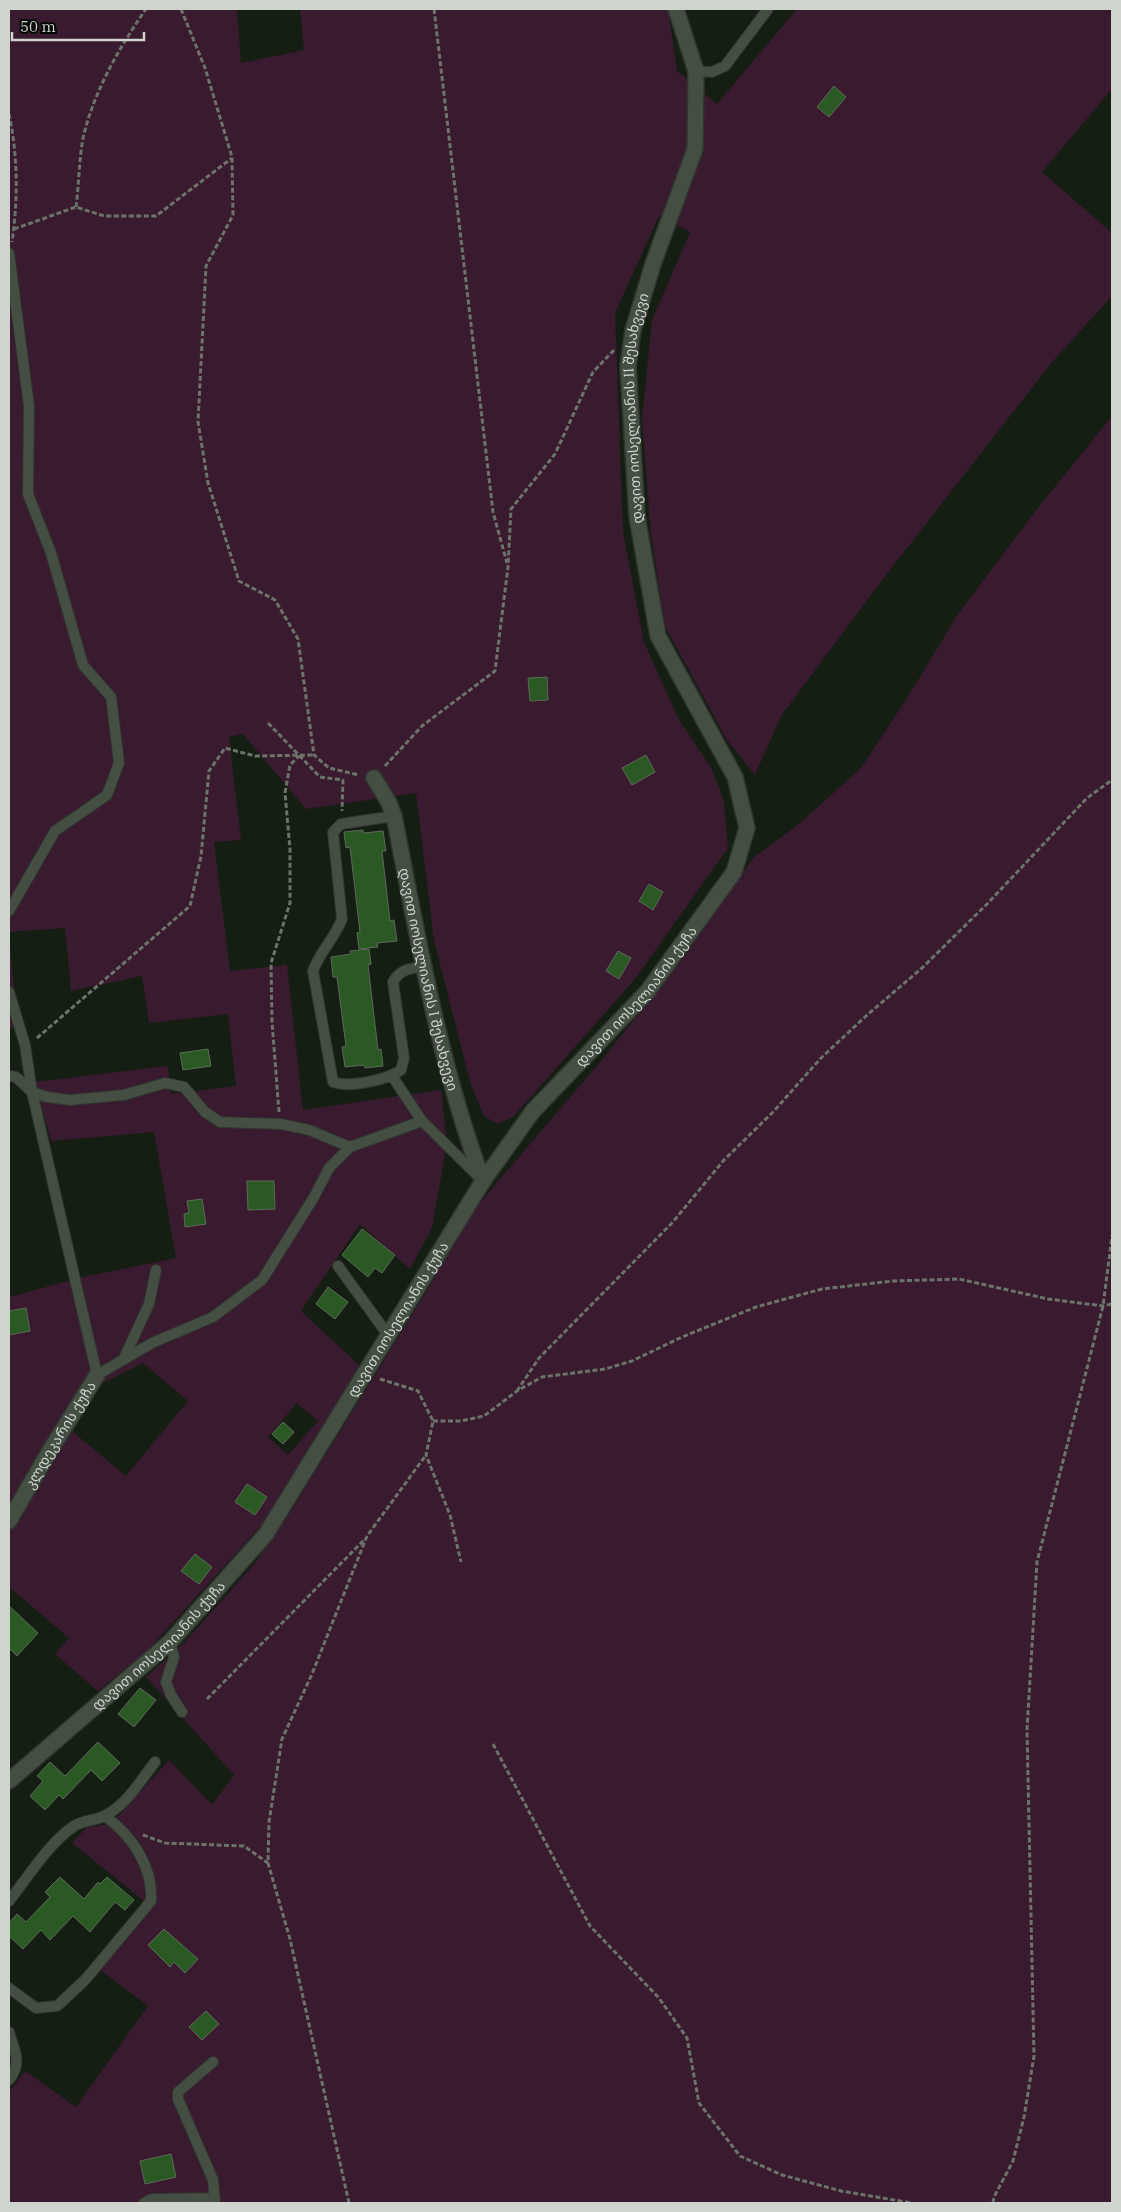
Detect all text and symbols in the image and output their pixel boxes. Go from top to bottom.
scale bar [12,10,145,42]
text: 50 m [20,17,56,36]
street label: დავით იოსელიანის II შესახვევი [619,291,653,525]
street label: დავით იოსელიანის I შესახვევი [395,866,462,1093]
street label: დავით იოსელიანის ქუჩა [571,923,701,1070]
street label: დავით იოსელიანის ქუჩა [343,1238,452,1401]
street label: კლდეკარის ქუჩა [21,1378,100,1492]
street label: დავით იოსელიანის ქუჩა [88,1577,229,1714]

